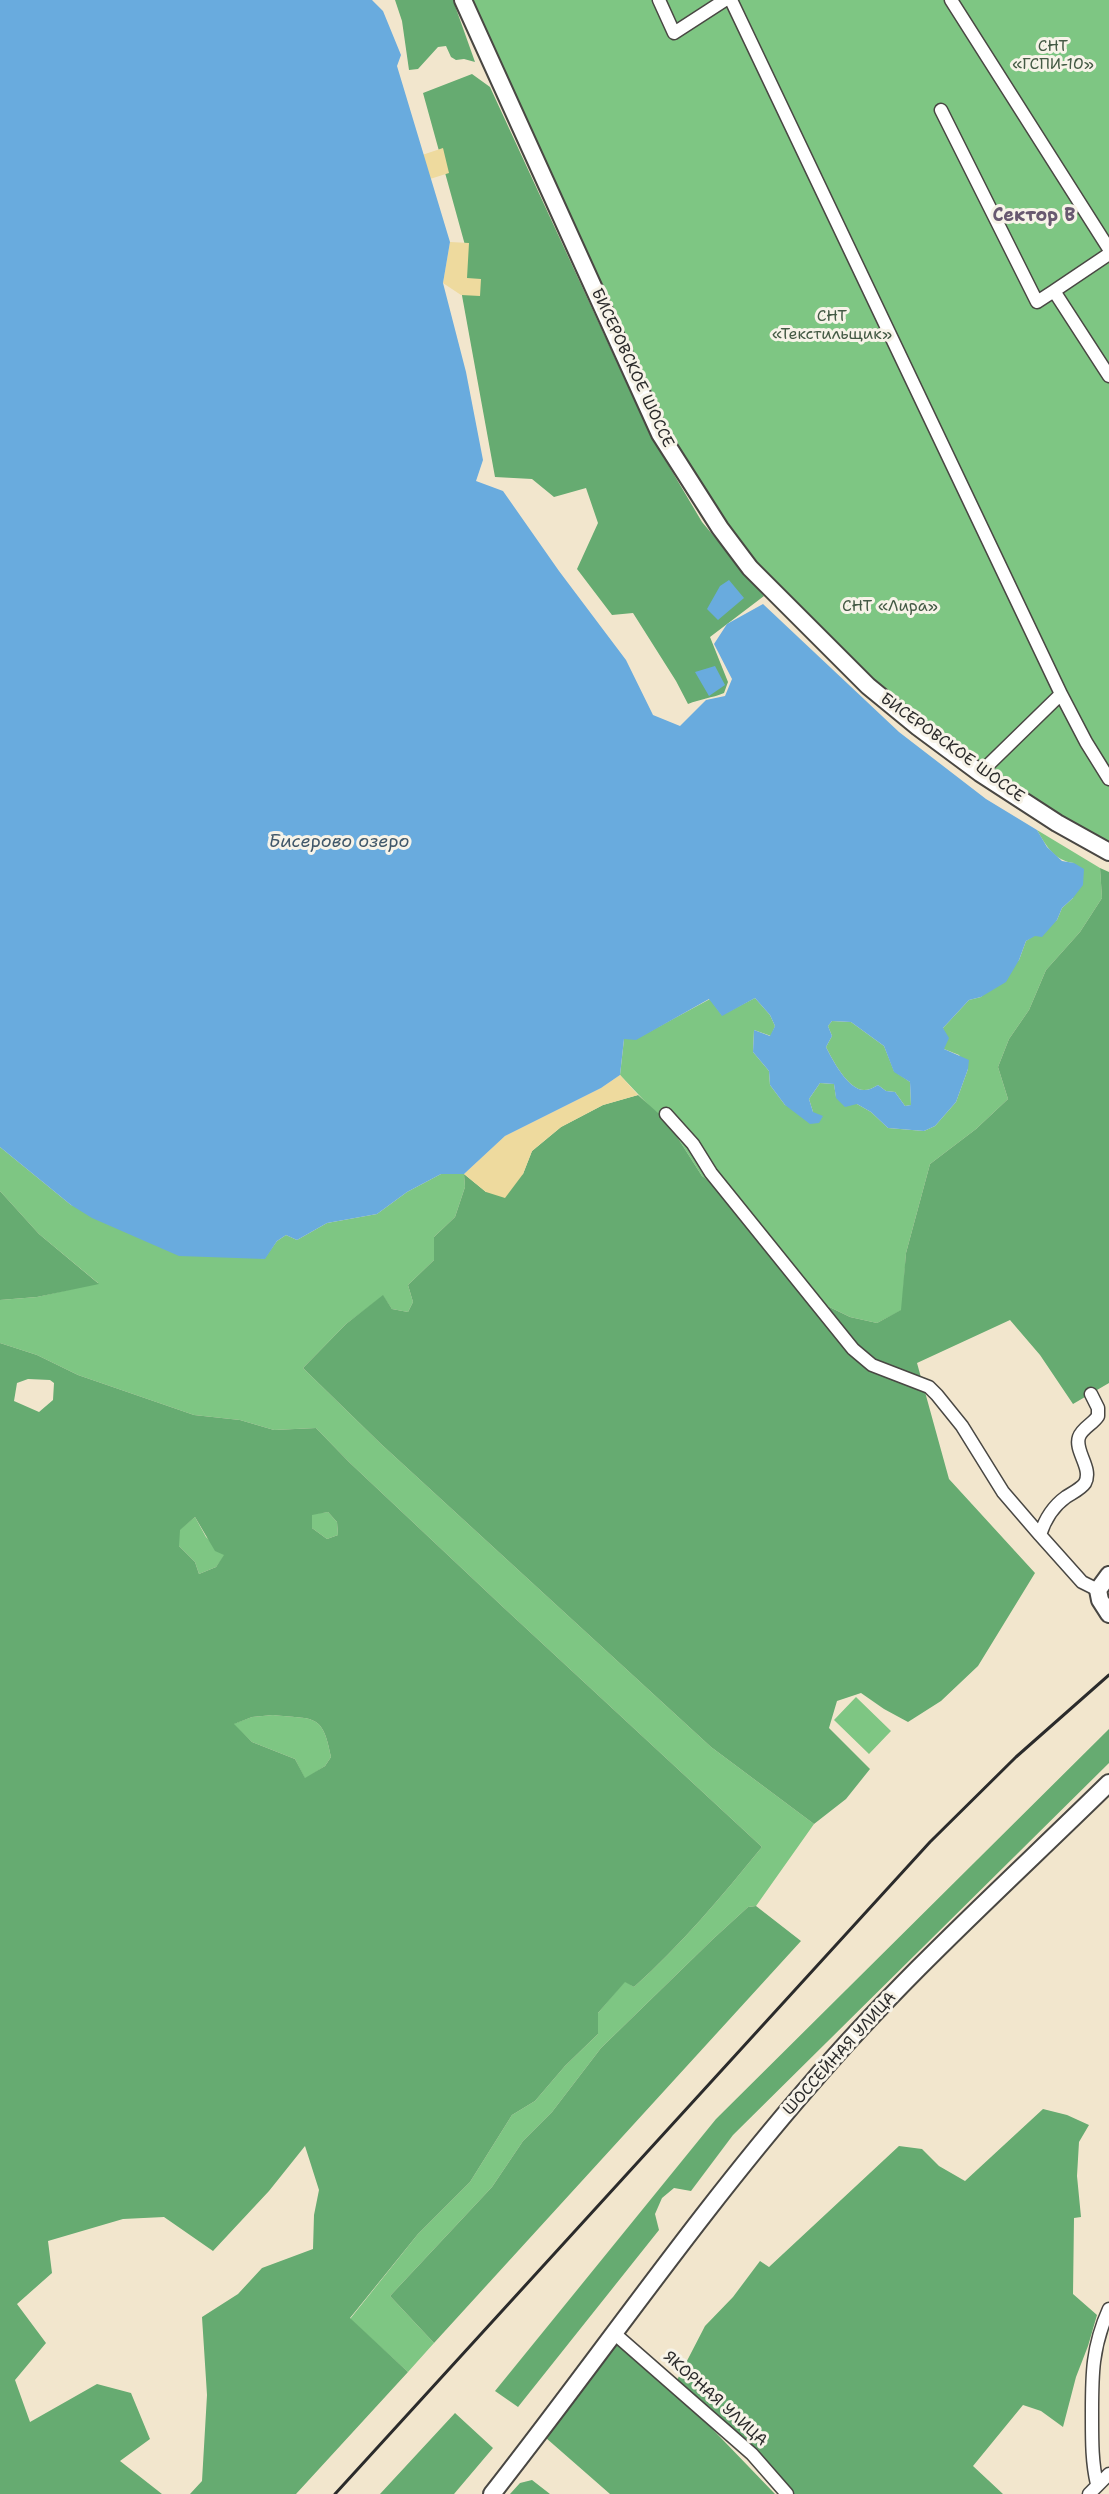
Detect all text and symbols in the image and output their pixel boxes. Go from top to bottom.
park label: СНТ «ГСПИ-10» [1012,37,1094,75]
district label: Сектор В [993,205,1075,227]
street label: БИСЕРОВСКОЕ ШОССЕ [587,285,677,451]
park label: СНТ «Текстильщик» [772,307,892,345]
park label: СНТ «Лира» [842,597,938,617]
street label: БИСЕРОВСКОЕ ШОССЕ [876,689,1028,807]
water label: Бисерово озеро [269,831,409,853]
street label: ШОССЕЙНАЯ УЛИЦА [779,1988,901,2120]
street label: ЯКОРНАЯ УЛИЦА [659,2347,771,2451]

